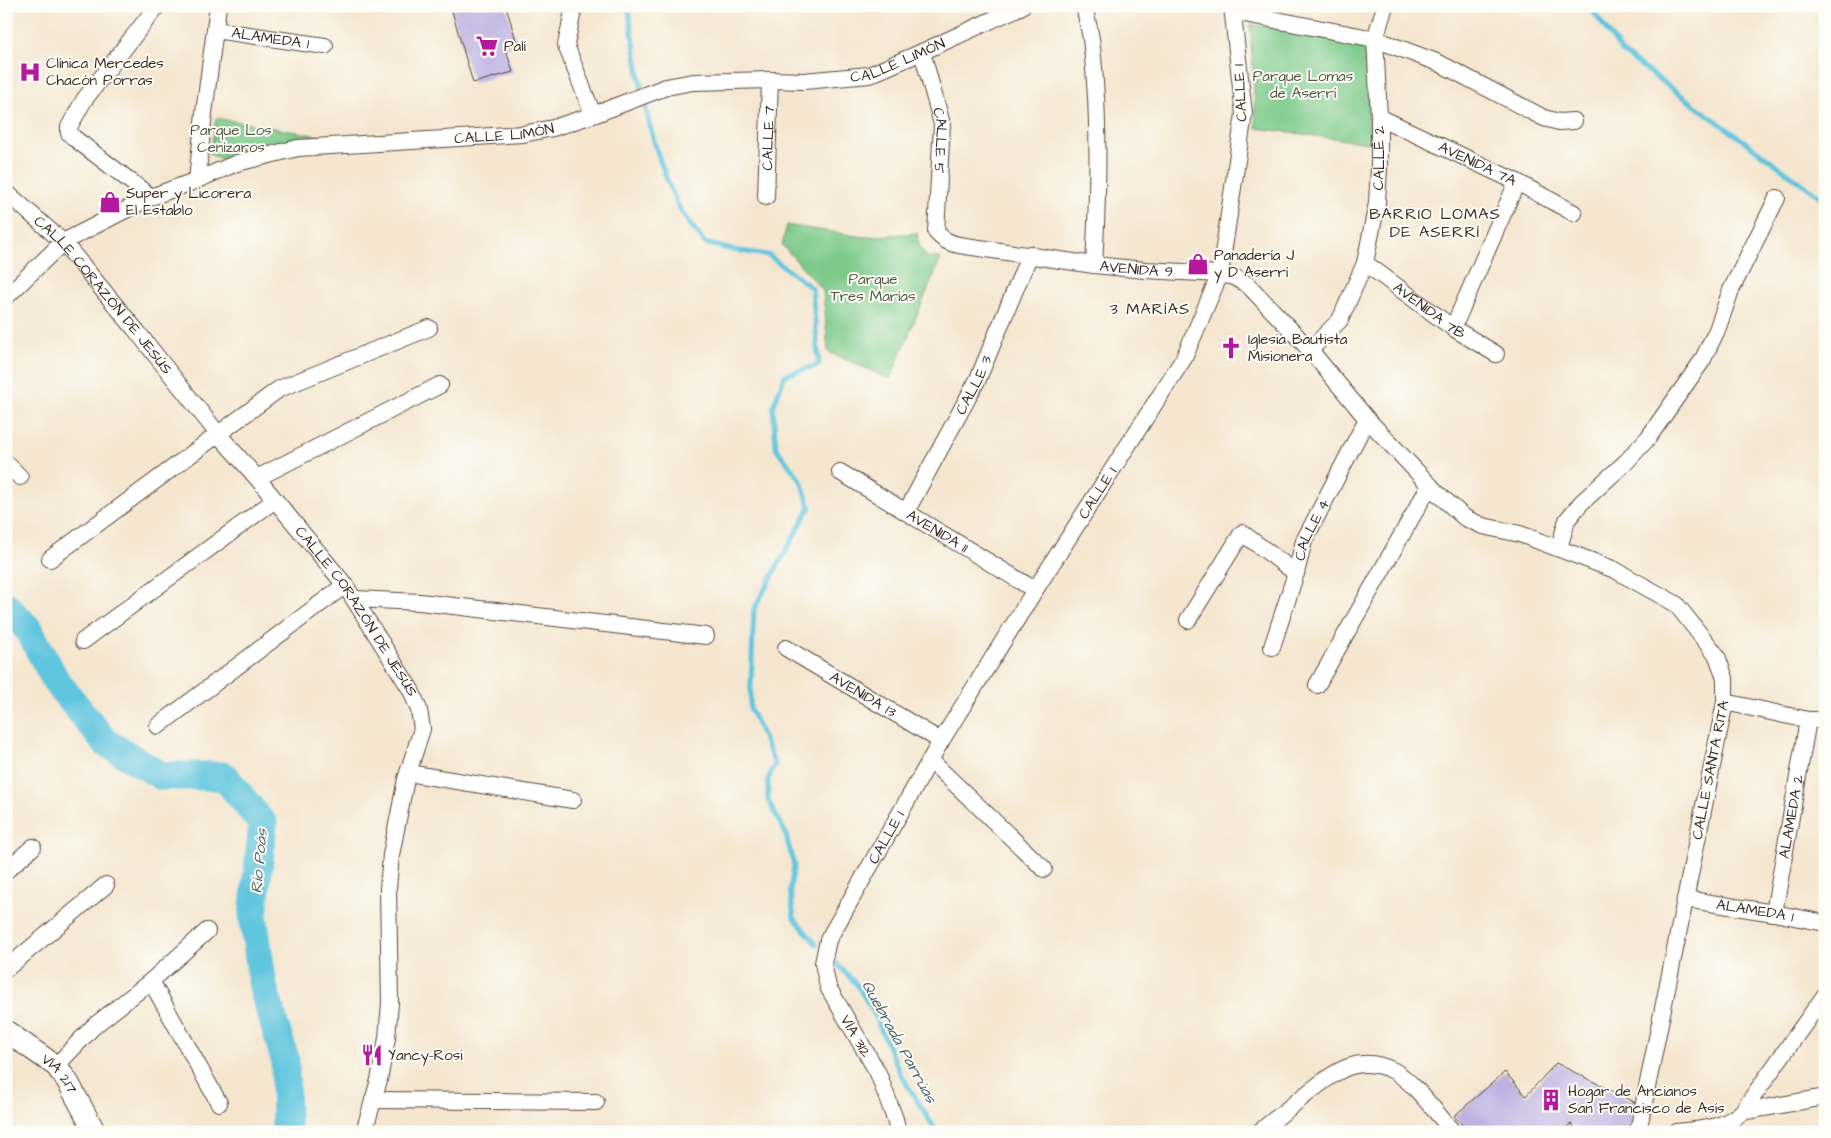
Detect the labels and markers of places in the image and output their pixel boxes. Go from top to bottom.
supermarket icon: Palí [474,33,500,59]
place label: Palí [504,36,527,57]
place label: Clínica Mercedes Chacón Porras [46,53,164,91]
hospital icon: Clínica Mercedes Chacón Porras [17,59,43,85]
place label: Super y Licorera El Establo [126,183,251,221]
shop icon: Super y Licorera El Establo [97,189,123,215]
place label: Panadería J y D Aserrí [1214,245,1294,284]
shop icon: Panadería J y D Aserrí [1185,251,1211,277]
place label: Iglesia Bautista Misionera [1248,329,1348,367]
church icon: Iglesia Bautista Misionera [1218,335,1244,361]
restaurant icon: Yancy-Rosi [359,1042,385,1068]
place label: Yancy-Rosi [388,1045,463,1067]
place label: Hogar de Ancianos San Francisco de Asís [1568,1081,1725,1119]
building icon: Hogar de Ancianos San Francisco de Asís [1538,1087,1564,1113]

